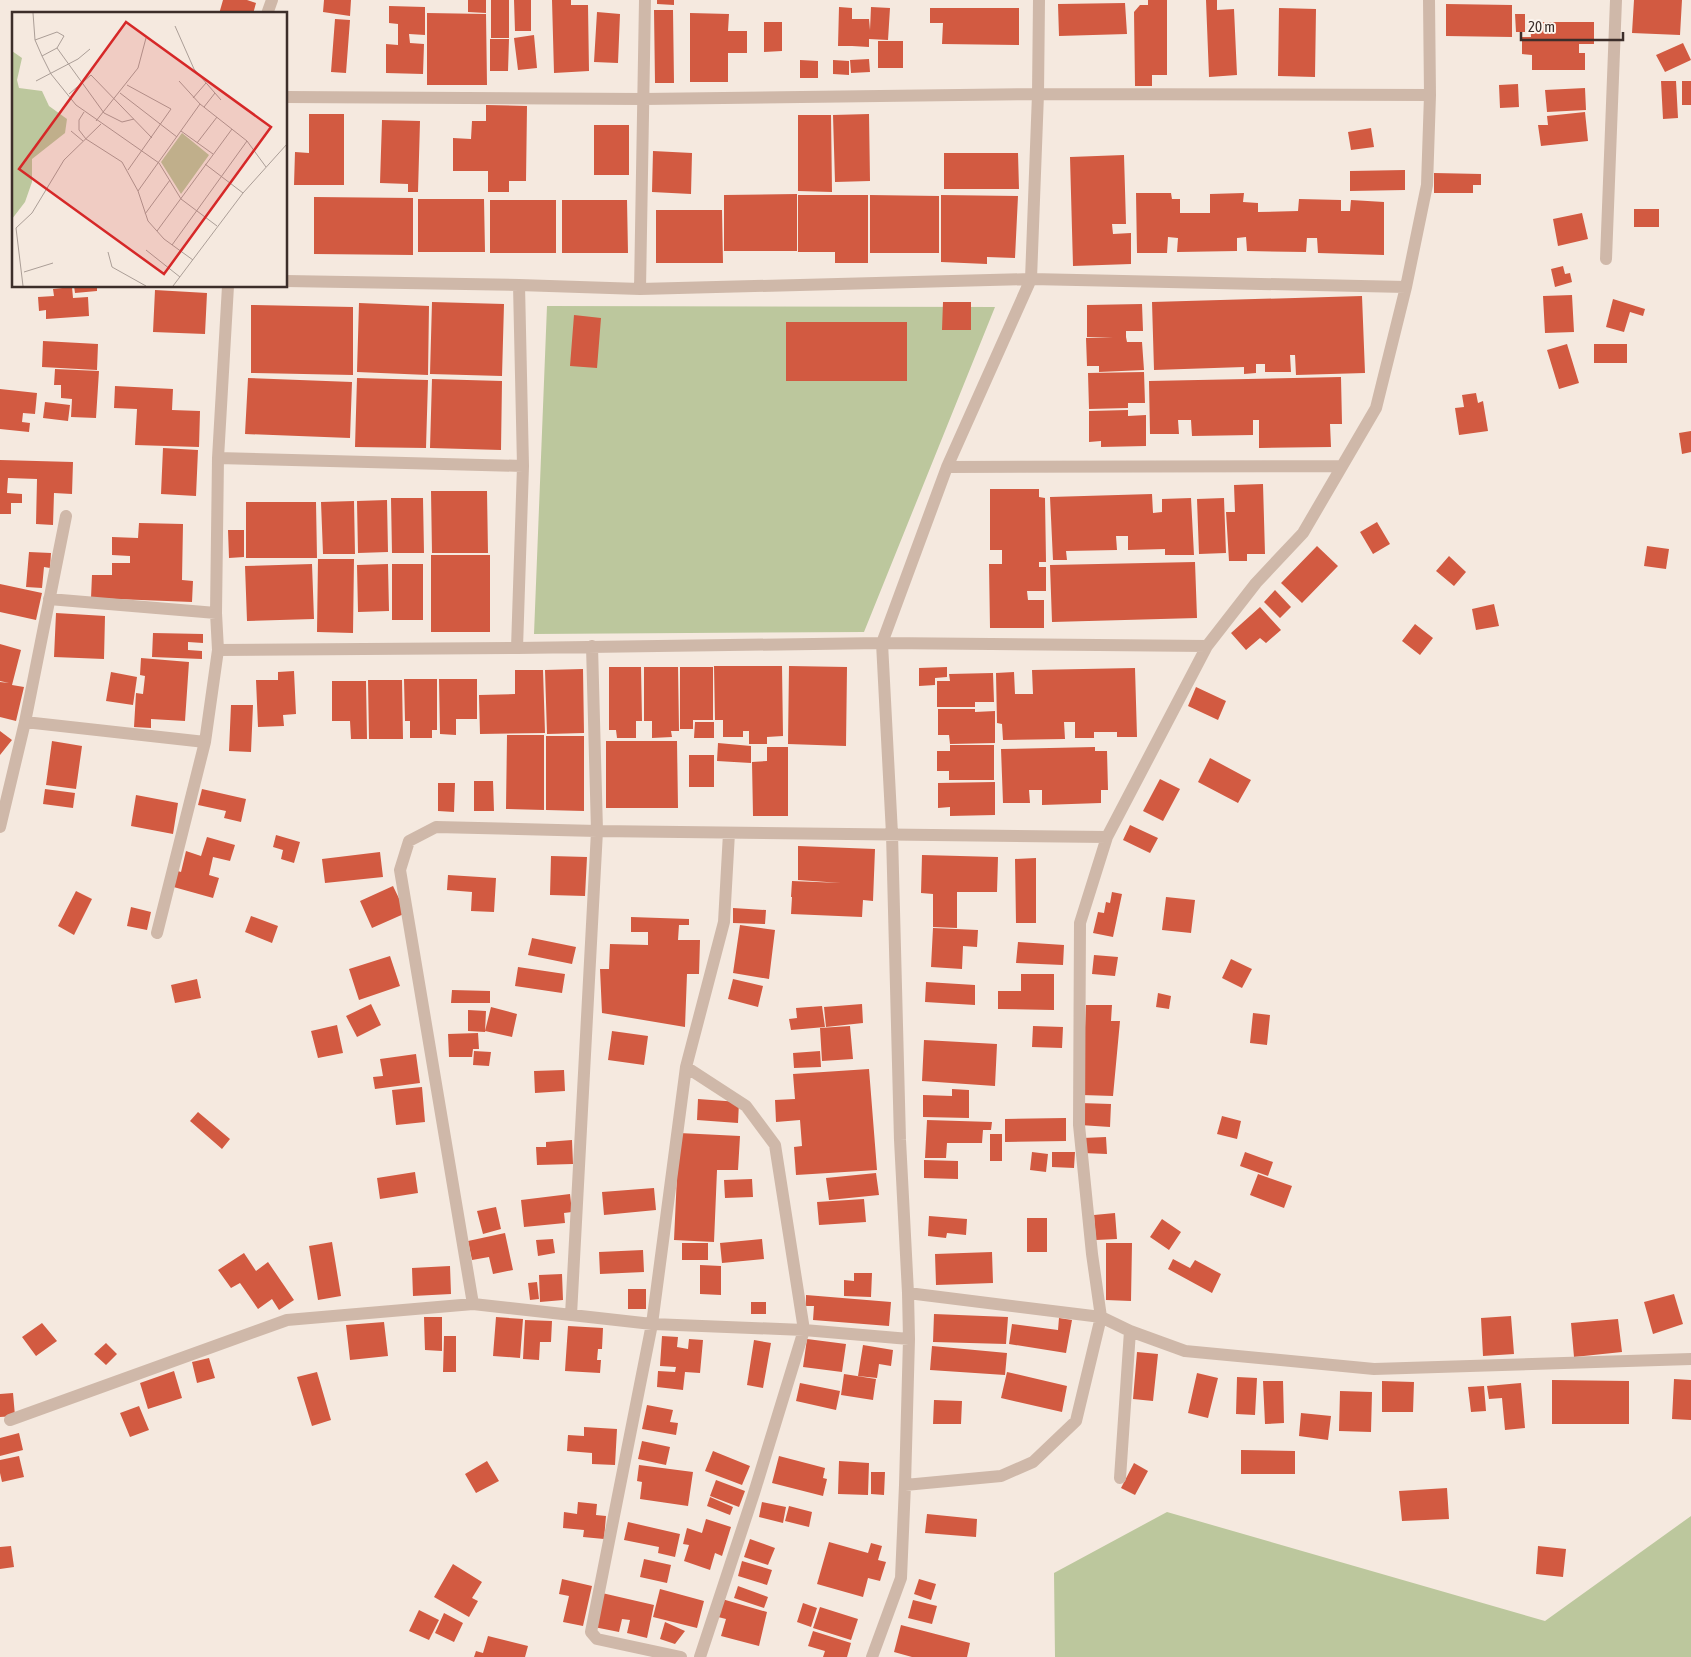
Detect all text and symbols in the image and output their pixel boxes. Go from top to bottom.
scale bar [1521,10,1624,42]
inset map [12,12,288,288]
text: 20 m [1528,18,1555,35]

